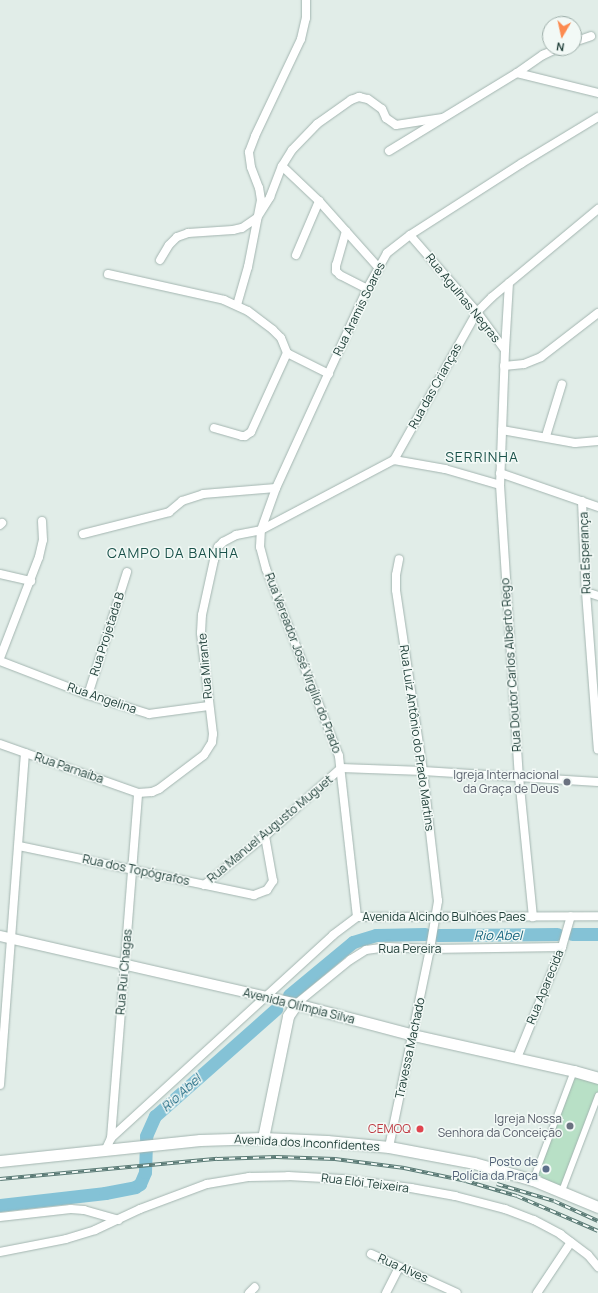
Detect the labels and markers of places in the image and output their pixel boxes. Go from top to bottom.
place label: Igreja Internacional da Graça de Deus [453,768,559,796]
marker: Igreja Internacional da Graça de Deus [562,777,572,787]
place label: Igreja Nossa Senhora da Conceição [438,1112,562,1140]
marker: Igreja Nossa Senhora da Conceição [565,1121,575,1131]
place label: CEMOQ [368,1122,411,1136]
marker: CEMOQ [414,1123,426,1135]
place label: Posto de Polícia da Praça [452,1155,538,1183]
marker: Posto de Polícia da Praça [541,1164,551,1174]

